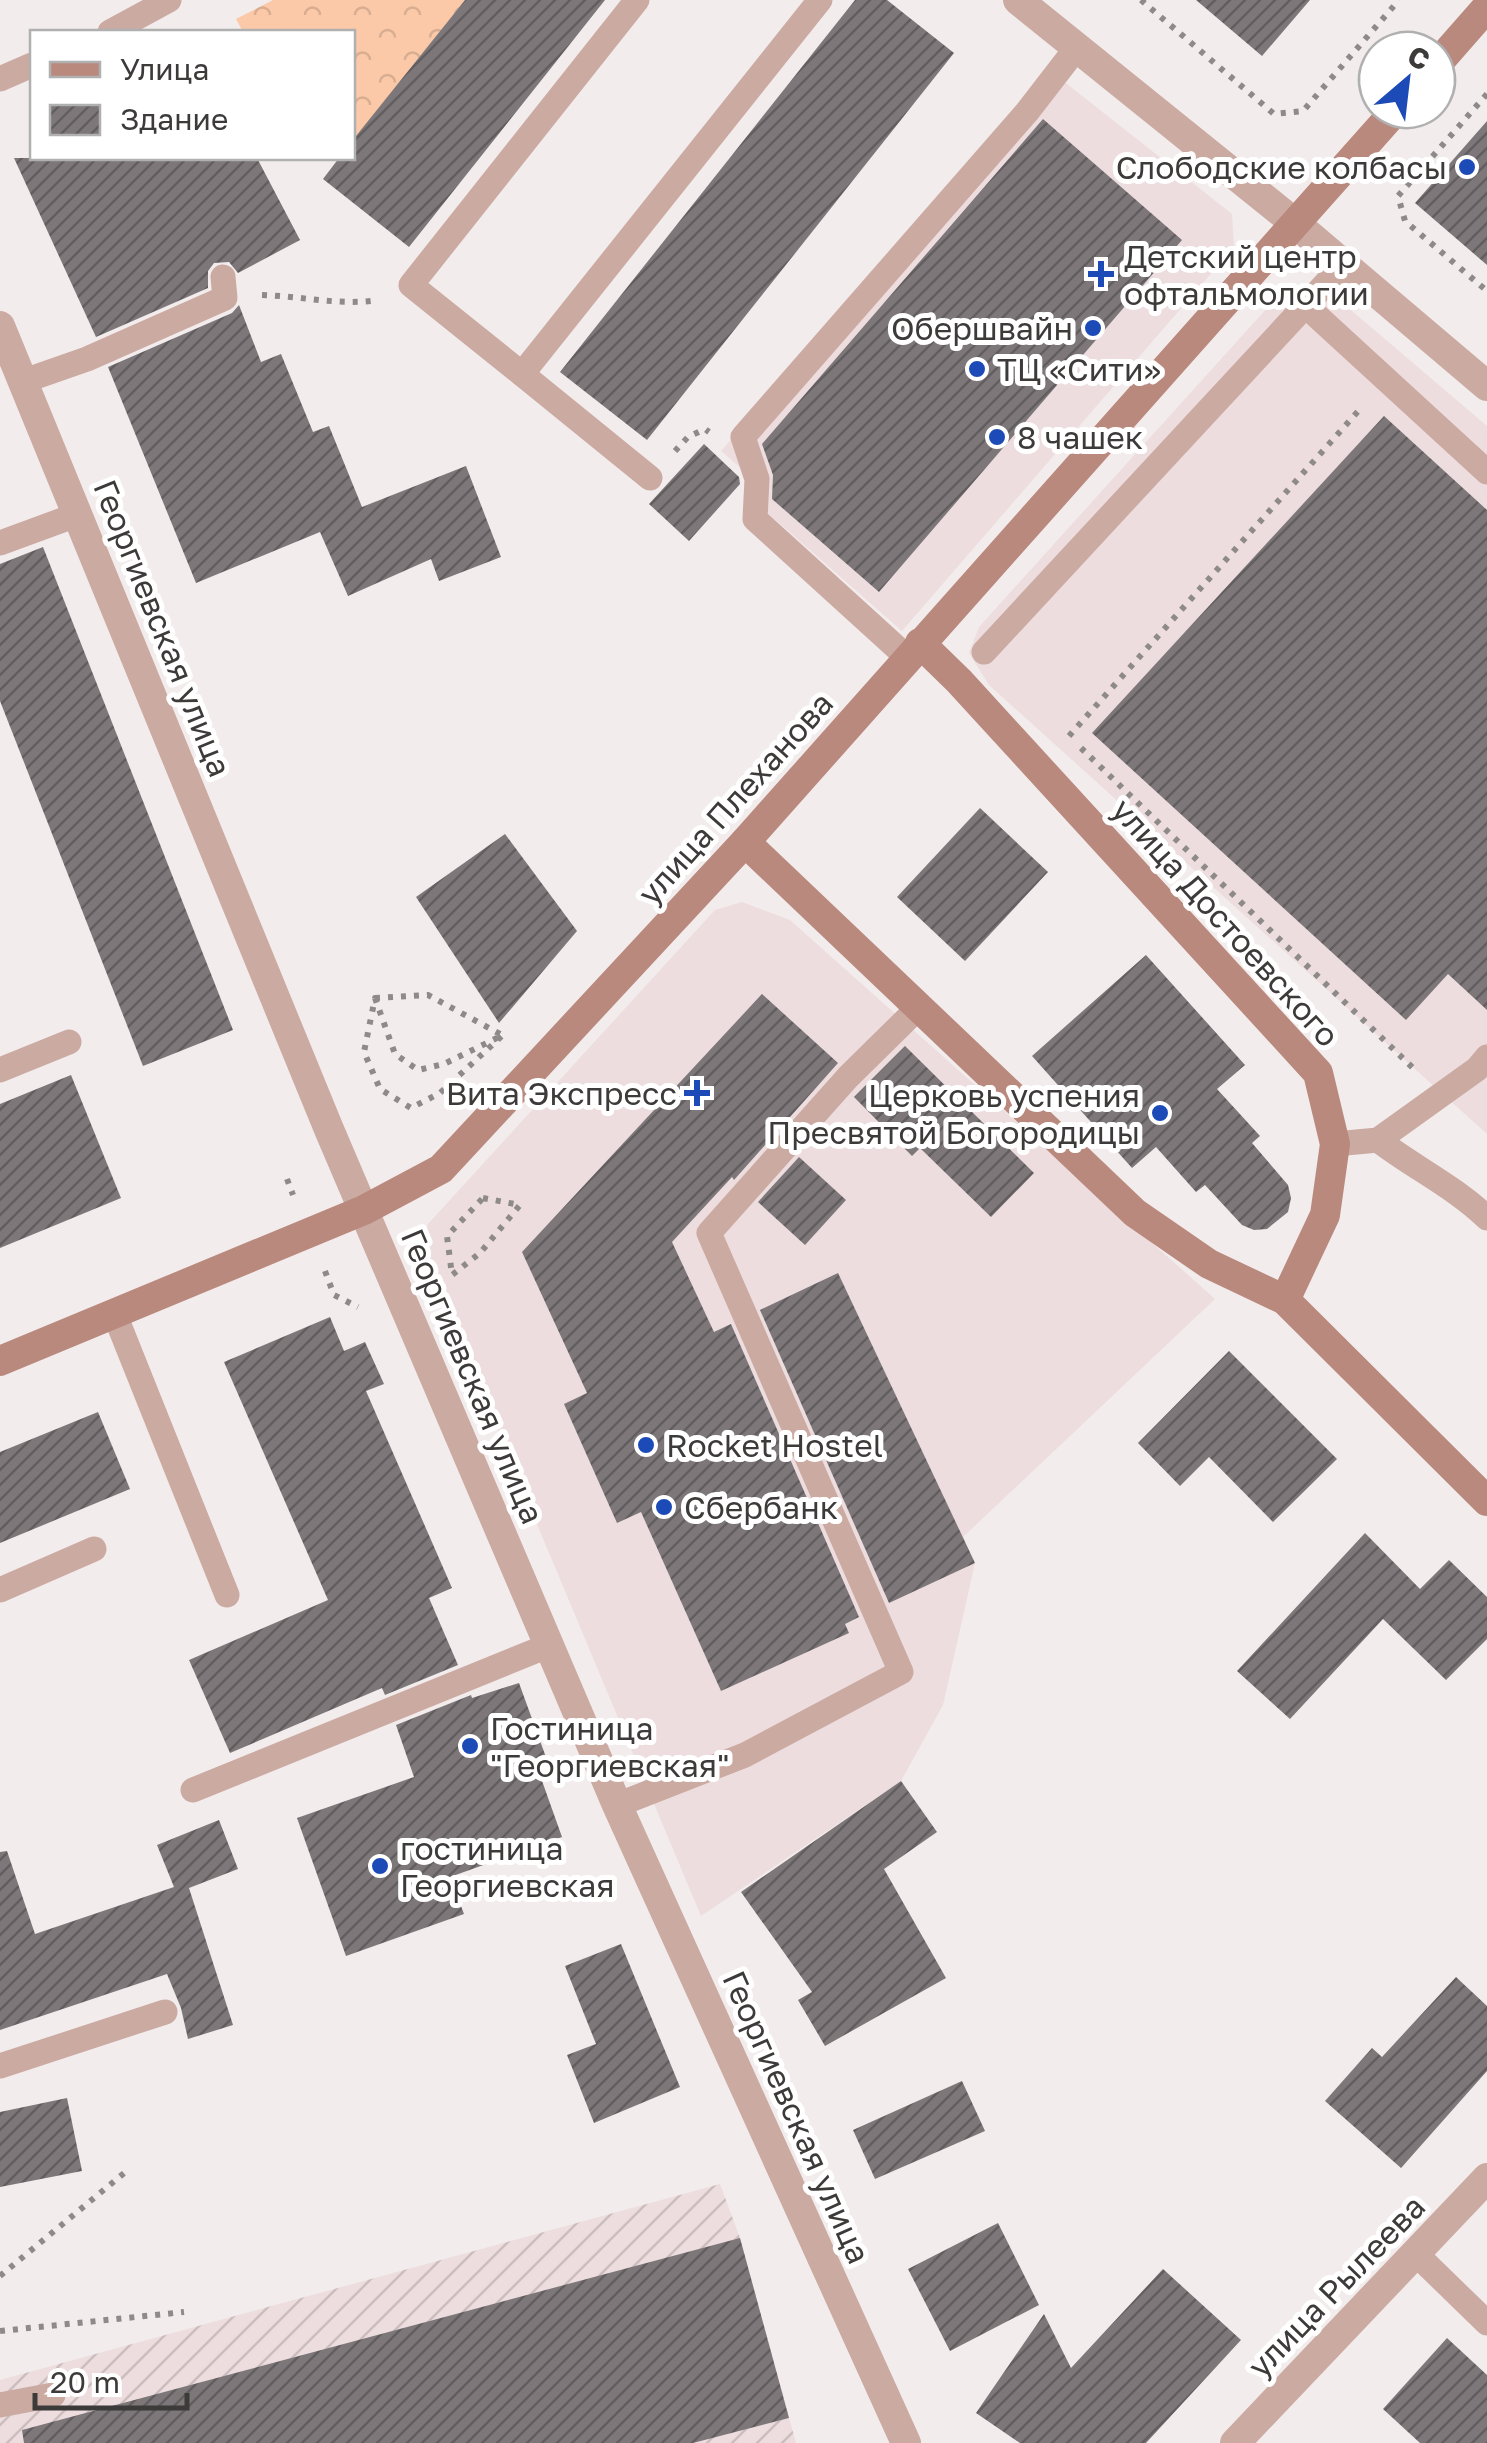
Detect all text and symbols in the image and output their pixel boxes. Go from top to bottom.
legend [30,30,355,160]
north arrow [1357,30,1457,130]
text: С [1402,38,1435,77]
text: Улица [120,51,209,87]
text: Здание [120,101,228,137]
place label: Слободские колбасы [1116,148,1447,186]
marker: Слободские колбасы [1456,156,1478,178]
place label: Детский центр офтальмологии [1124,237,1369,312]
marker: Детский центр офтальмологии [1088,261,1114,287]
place label: Обершвайн [891,309,1073,347]
marker: Обершвайн [1082,317,1104,339]
place label: ТЦ «Сити» [997,350,1161,388]
marker: ТЦ «Сити» [966,358,988,380]
place label: 8 чашек [1017,418,1143,456]
marker: 8 чашек [986,426,1008,448]
street label: Георгиевская улица [86,474,240,782]
street label: улица Плеханова [630,684,840,912]
street label: улица Достоевского [1105,790,1347,1054]
place label: Вита Экспресс [446,1074,677,1112]
place label: Церковь успения Пресвятой Богородицы [767,1076,1140,1151]
marker: Вита Экспресс [686,1082,708,1104]
marker: Церковь успения Пресвятой Богородицы [1149,1102,1171,1124]
street label: Георгиевская улица [394,1223,552,1529]
place label: Rocket Hostel [666,1426,883,1464]
marker: Rocket Hostel [635,1434,657,1456]
place label: Сбербанк [684,1488,838,1526]
marker: Сбербанк [653,1496,675,1518]
place label: Гостиница "Георгиевская" [490,1709,730,1784]
marker: Гостиница "Георгиевская" [459,1735,481,1757]
place label: гостиница Георгиевская [400,1829,615,1904]
marker: гостиница Георгиевская [369,1855,391,1877]
street label: Георгиевская улица [715,1965,879,2269]
street label: улица Рылеева [1240,2187,1432,2385]
scale bar [35,2348,188,2410]
text: 20 m [50,2364,120,2400]

